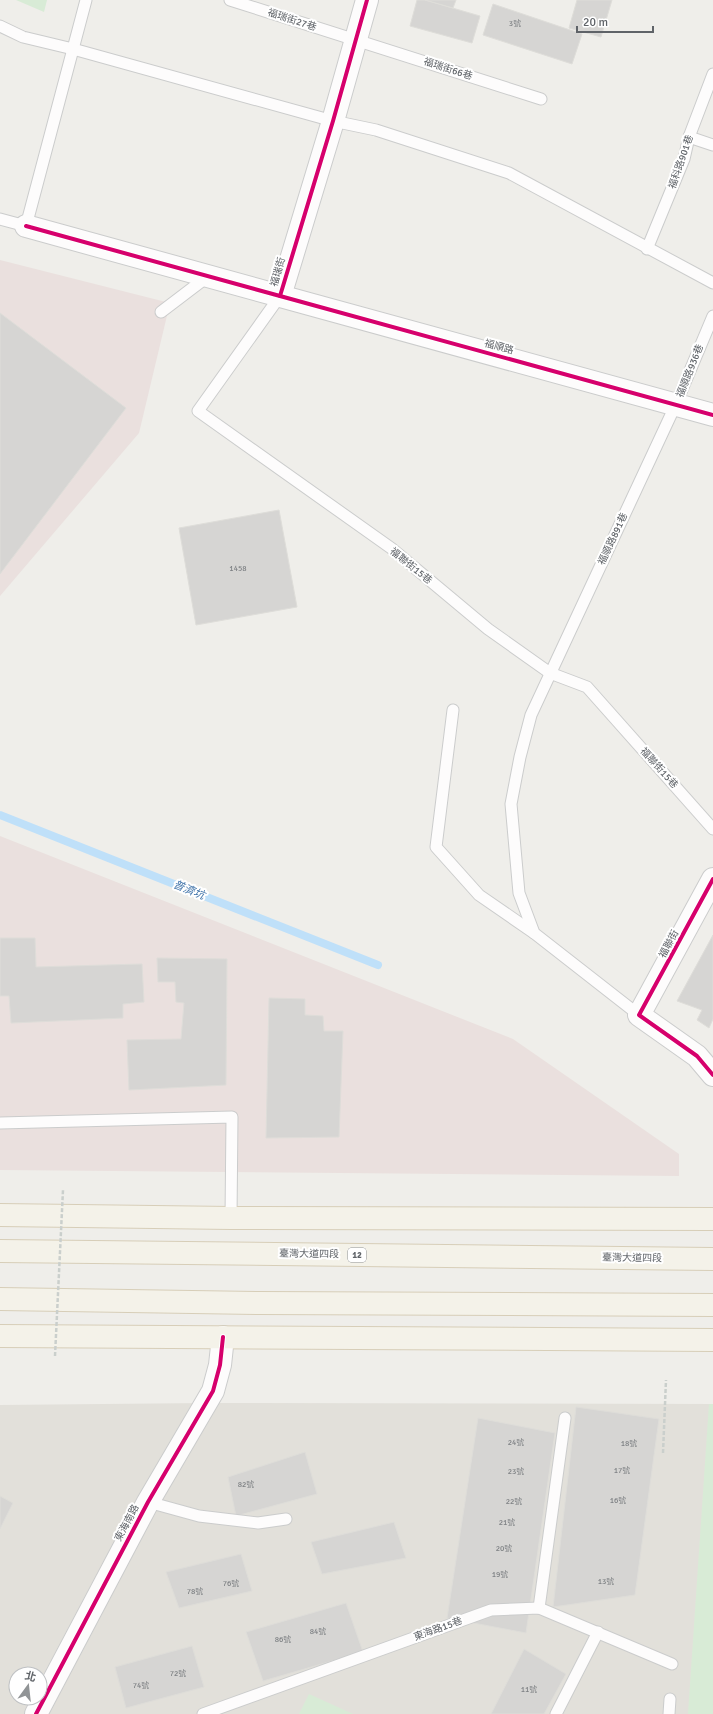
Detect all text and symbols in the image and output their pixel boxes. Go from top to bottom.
street label: 福瑞街27巷 [266,6,318,34]
scale bar [577,8,653,34]
text: 20 m [583,15,608,30]
house number: 3號 [509,18,521,28]
street label: 福瑞街66巷 [422,55,474,83]
street label: 福科路901巷 [666,133,696,191]
street label: 福瑞街 [268,256,288,288]
street label: 福順路 [483,337,515,357]
street label: 福順路936巷 [674,343,706,399]
street label: 福順路891巷 [596,511,630,567]
street label: 福聯街15巷 [387,545,435,587]
house number: 1458 [229,563,247,573]
street label: 福聯街15巷 [638,745,680,791]
water label: 普濟坑 [171,878,209,903]
street label: 福聯街 [657,928,681,960]
street label: 臺灣大道四段 [279,1247,339,1261]
road number: 12 [348,1248,366,1262]
street label: 臺灣大道四段 [602,1251,662,1265]
house number: 24號 [508,1437,524,1447]
house number: 18號 [621,1438,637,1448]
house number: 17號 [614,1465,630,1475]
house number: 23號 [508,1466,524,1476]
house number: 82號 [238,1479,254,1489]
house number: 16號 [610,1495,626,1505]
house number: 22號 [506,1496,522,1506]
street label: 東海南路 [112,1503,142,1543]
house number: 21號 [499,1517,515,1527]
house number: 20號 [496,1543,512,1553]
house number: 19號 [492,1569,508,1579]
house number: 13號 [598,1576,614,1586]
house number: 76號 [223,1578,239,1588]
house number: 78號 [187,1586,203,1596]
street label: 東海路15巷 [412,1615,464,1643]
house number: 84號 [310,1626,326,1636]
house number: 86號 [275,1634,291,1644]
north arrow [8,1666,48,1706]
house number: 72號 [170,1668,186,1678]
text: 北 [23,1669,37,1685]
house number: 74號 [133,1680,149,1690]
house number: 11號 [521,1684,537,1694]

